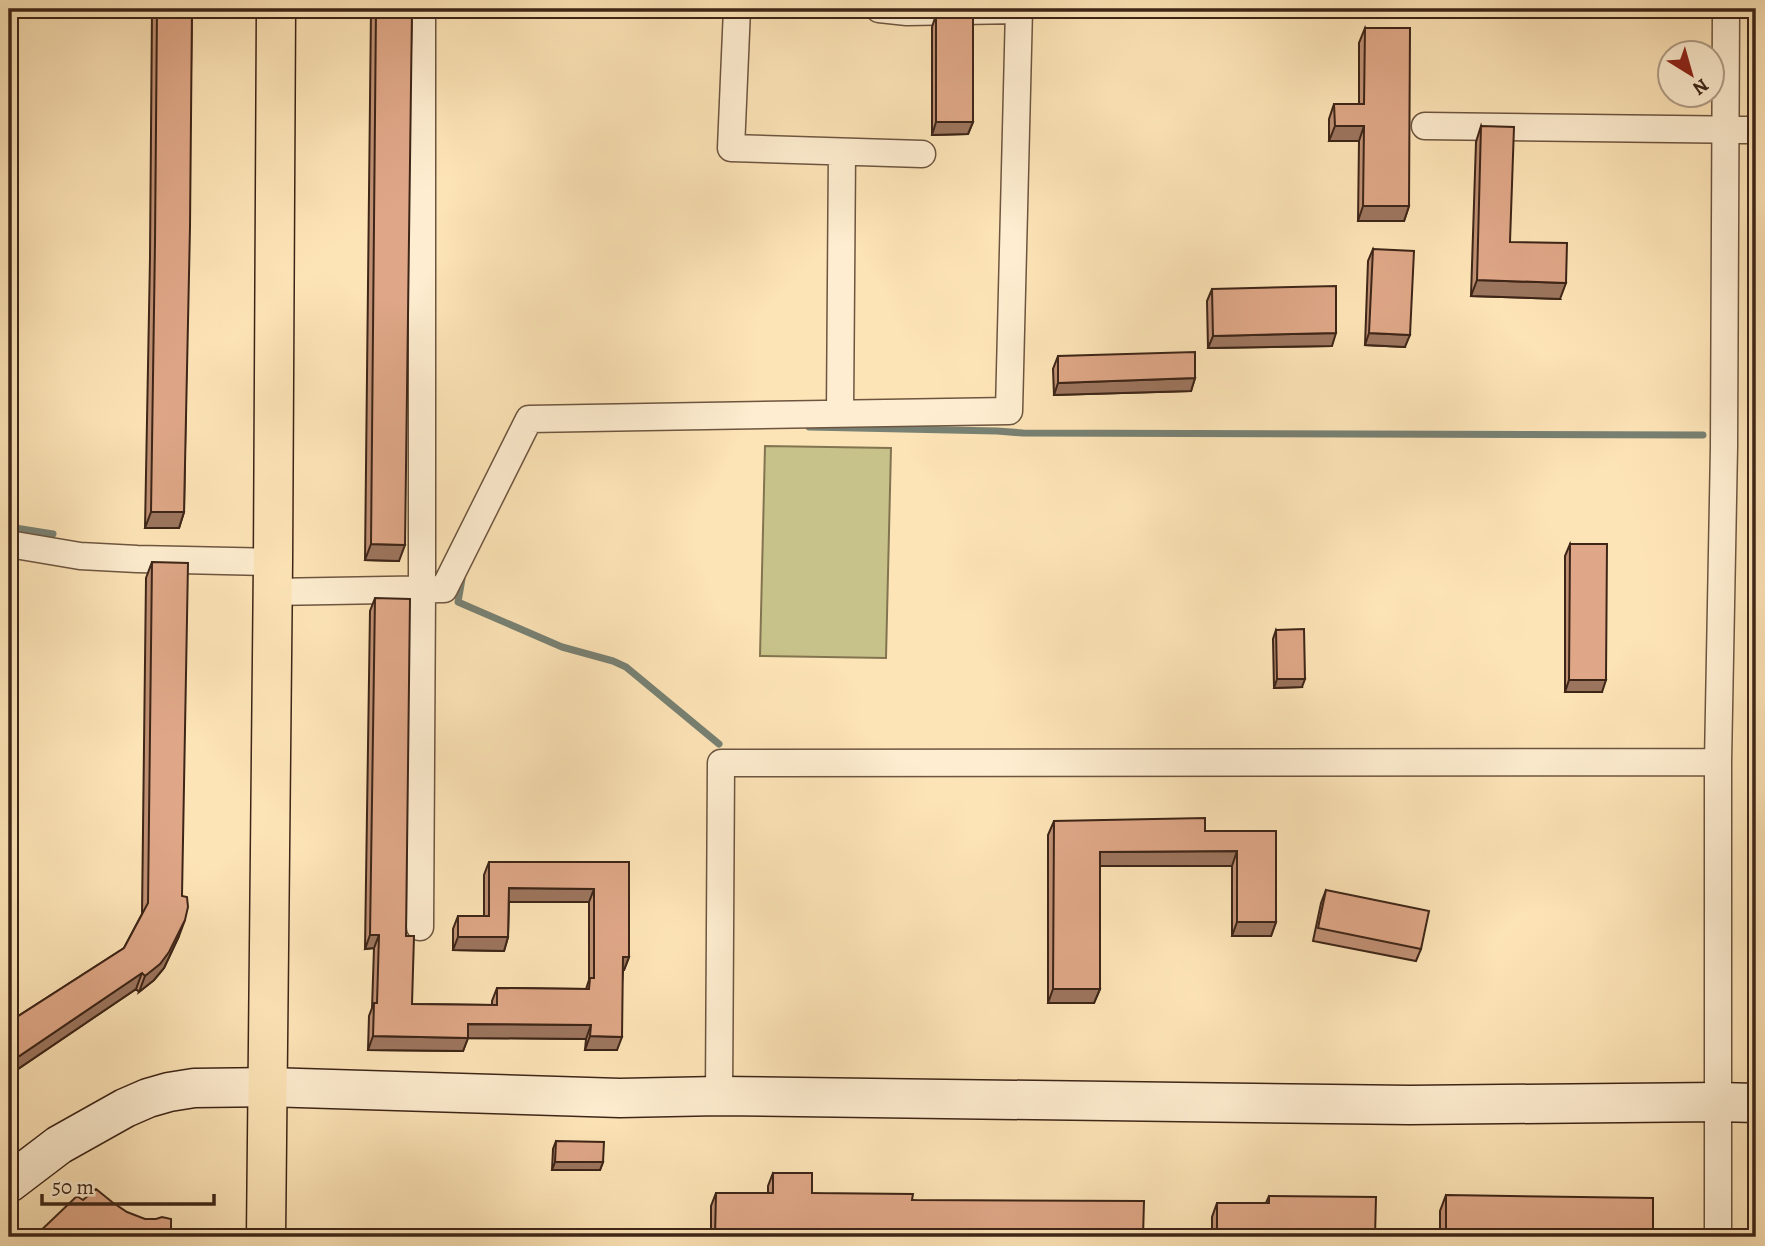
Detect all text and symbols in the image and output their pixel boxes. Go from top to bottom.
north arrow [1656,38,1726,108]
text: N [1687,72,1714,101]
scale bar [42,1162,214,1206]
text: 50 m [52,1173,94,1201]

